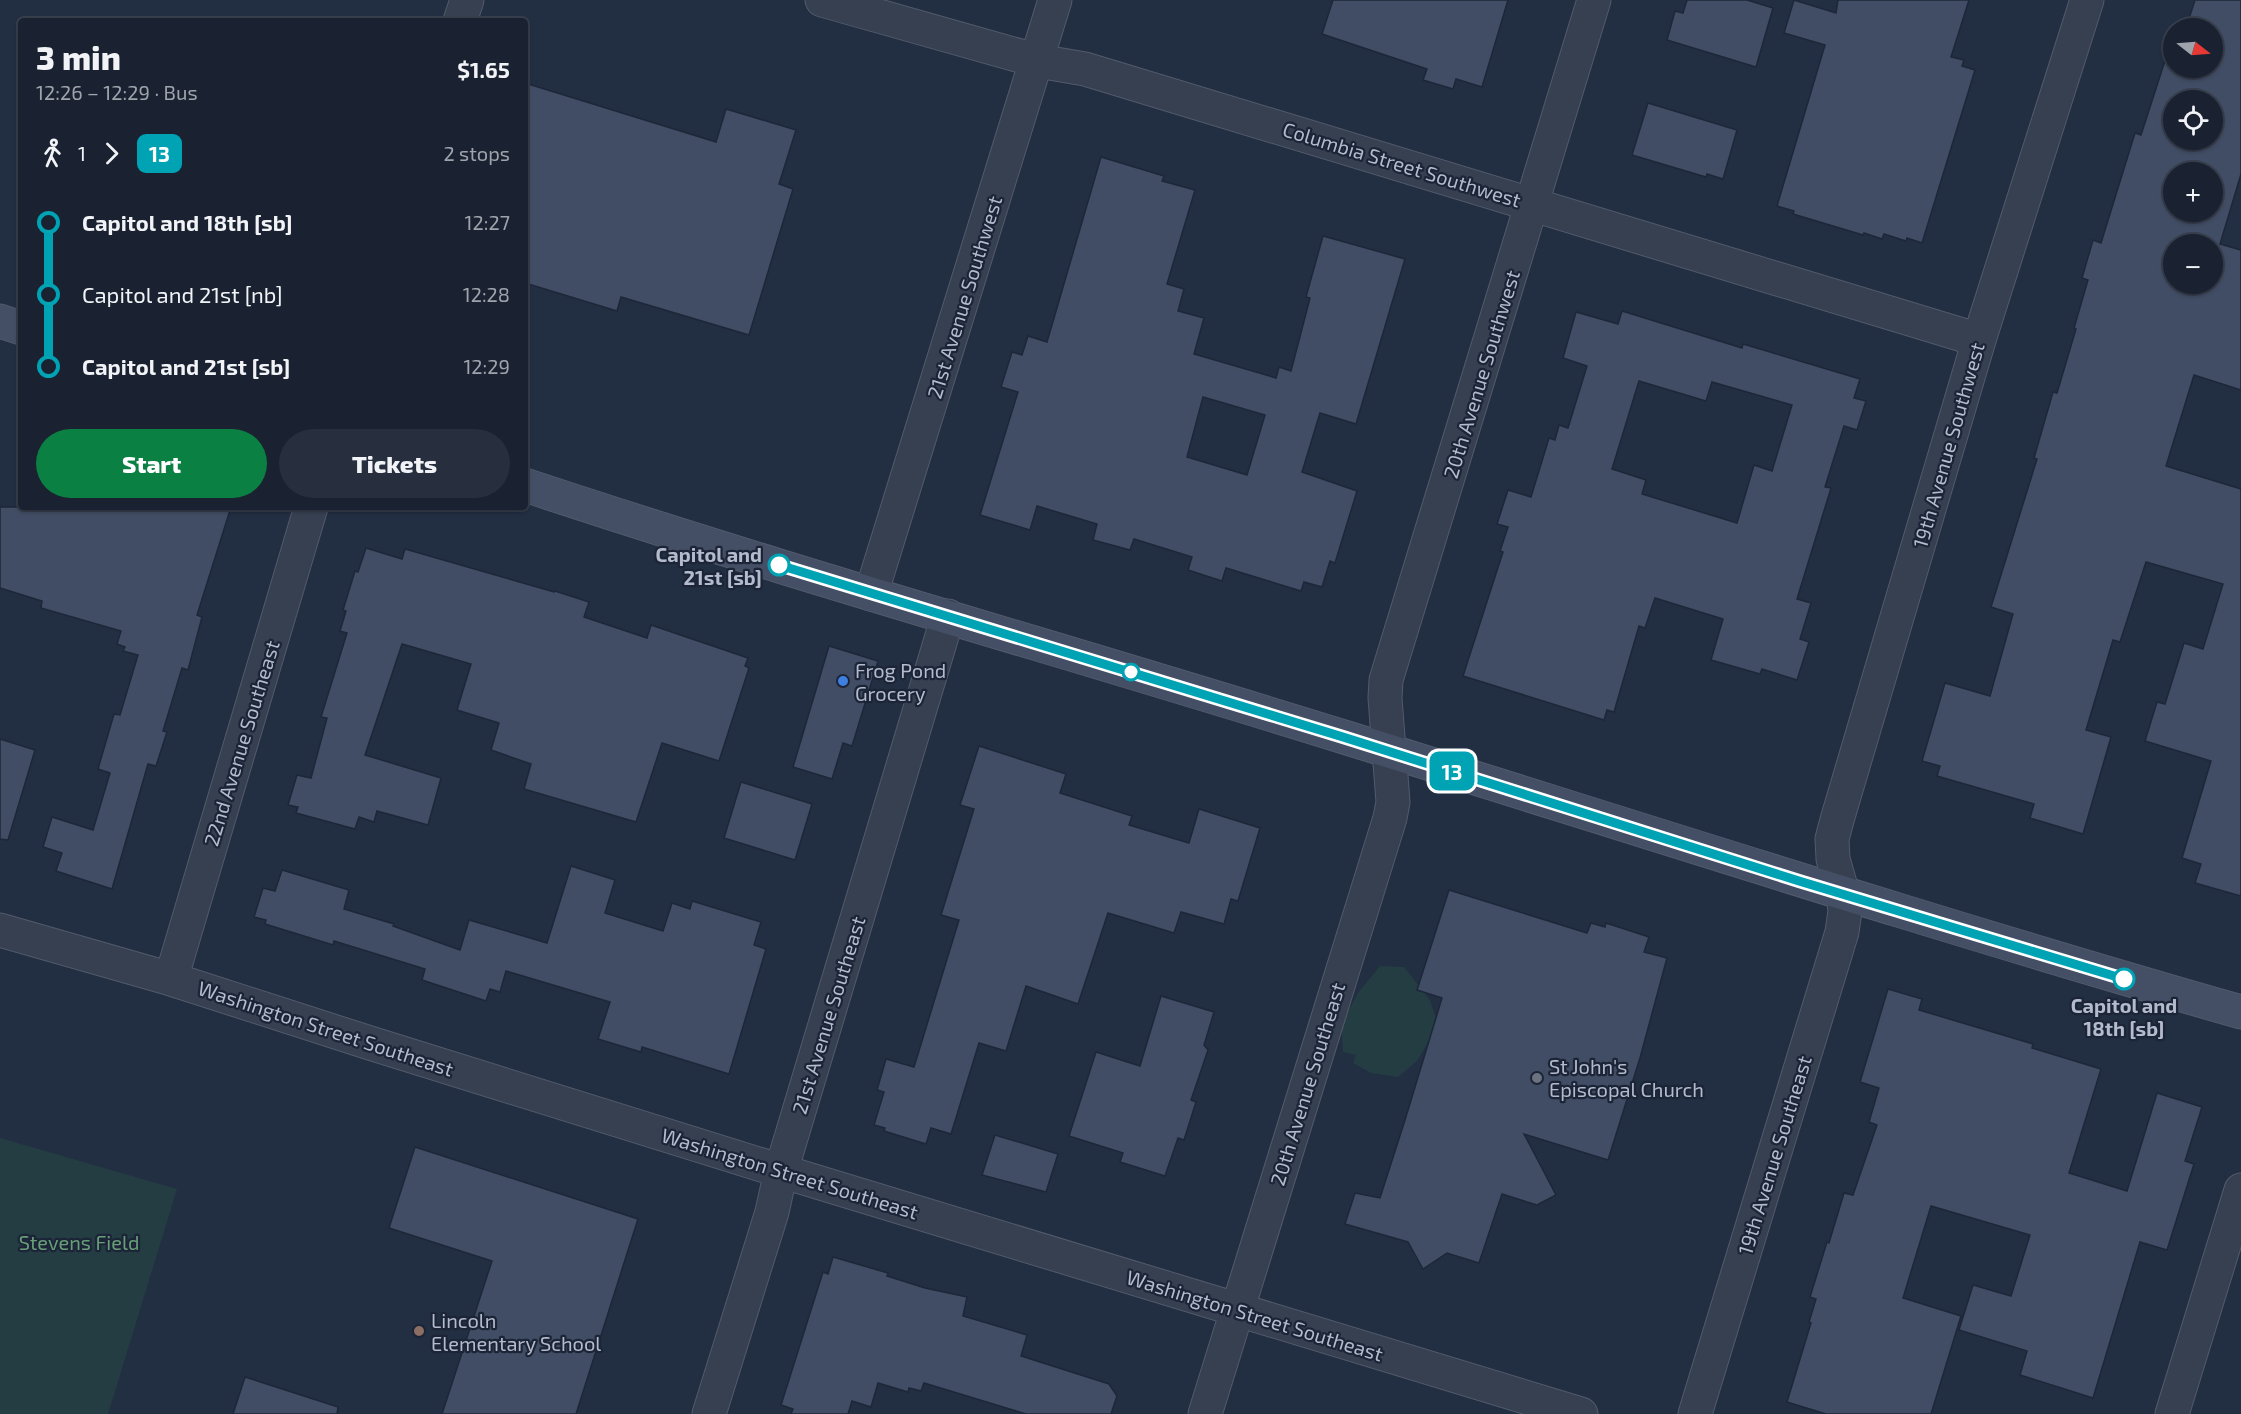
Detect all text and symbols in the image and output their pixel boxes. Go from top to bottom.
north arrow [2163,18,2223,78]
map controls [2163,18,2223,294]
text: 3 min [36,37,121,77]
text: $1.65 [457,56,510,82]
text: 12:26 – 12:29 · Bus [36,80,198,104]
button: locate [2163,90,2223,150]
street label: Columbia Street Southwest [1280,116,1524,212]
icon: walk [36,137,69,170]
icon: forward [95,137,128,170]
text: 1 [78,141,86,165]
text: 13 [149,141,170,166]
text: 2 stops [443,141,510,165]
button: + [2163,162,2223,222]
street label: 21st Avenue Southwest [922,192,1006,401]
text: Capitol and 18th [sb] [82,209,293,235]
text: 12:27 [465,210,510,234]
button: − [2163,234,2223,294]
street label: 20th Avenue Southwest [1438,267,1524,481]
text: Capitol and 21st [nb] [82,281,283,307]
text: 12:28 [463,282,510,306]
street label: 19th Avenue Southwest [1907,339,1989,550]
text: Capitol and 21st [sb] [82,353,290,379]
text: 12:29 [463,354,510,378]
button: Start [36,429,267,498]
button: Tickets [279,429,510,498]
place label: Capitol and 21st [sb] [656,542,762,589]
marker: Capitol and 21st [sb] [768,554,790,576]
street label: 22nd Avenue Southeast [198,637,284,849]
place label: Frog Pond Grocery [855,658,946,705]
unlabelled marker [1122,663,1140,681]
marker: Frog Pond Grocery [836,674,850,688]
line badge: 13 [1425,752,1479,790]
text: 13 [1442,759,1462,784]
street label: 21st Avenue Southeast [787,913,870,1117]
marker: Capitol and 18th [sb] [2113,968,2135,990]
street label: Washington Street Southeast [195,975,457,1081]
street label: 20th Avenue Southeast [1265,979,1349,1188]
place label: Capitol and 18th [sb] [2071,993,2177,1040]
street label: 19th Avenue Southeast [1732,1052,1816,1257]
place label: St John's Episcopal Church [1549,1054,1704,1101]
marker: St John's Episcopal Church [1530,1071,1544,1085]
street label: Washington Street Southeast [659,1122,922,1224]
park label: Stevens Field [19,1230,139,1254]
street label: Washington Street Southeast [1124,1264,1387,1366]
place label: Lincoln Elementary School [431,1308,601,1355]
marker: Lincoln Elementary School [412,1324,426,1338]

